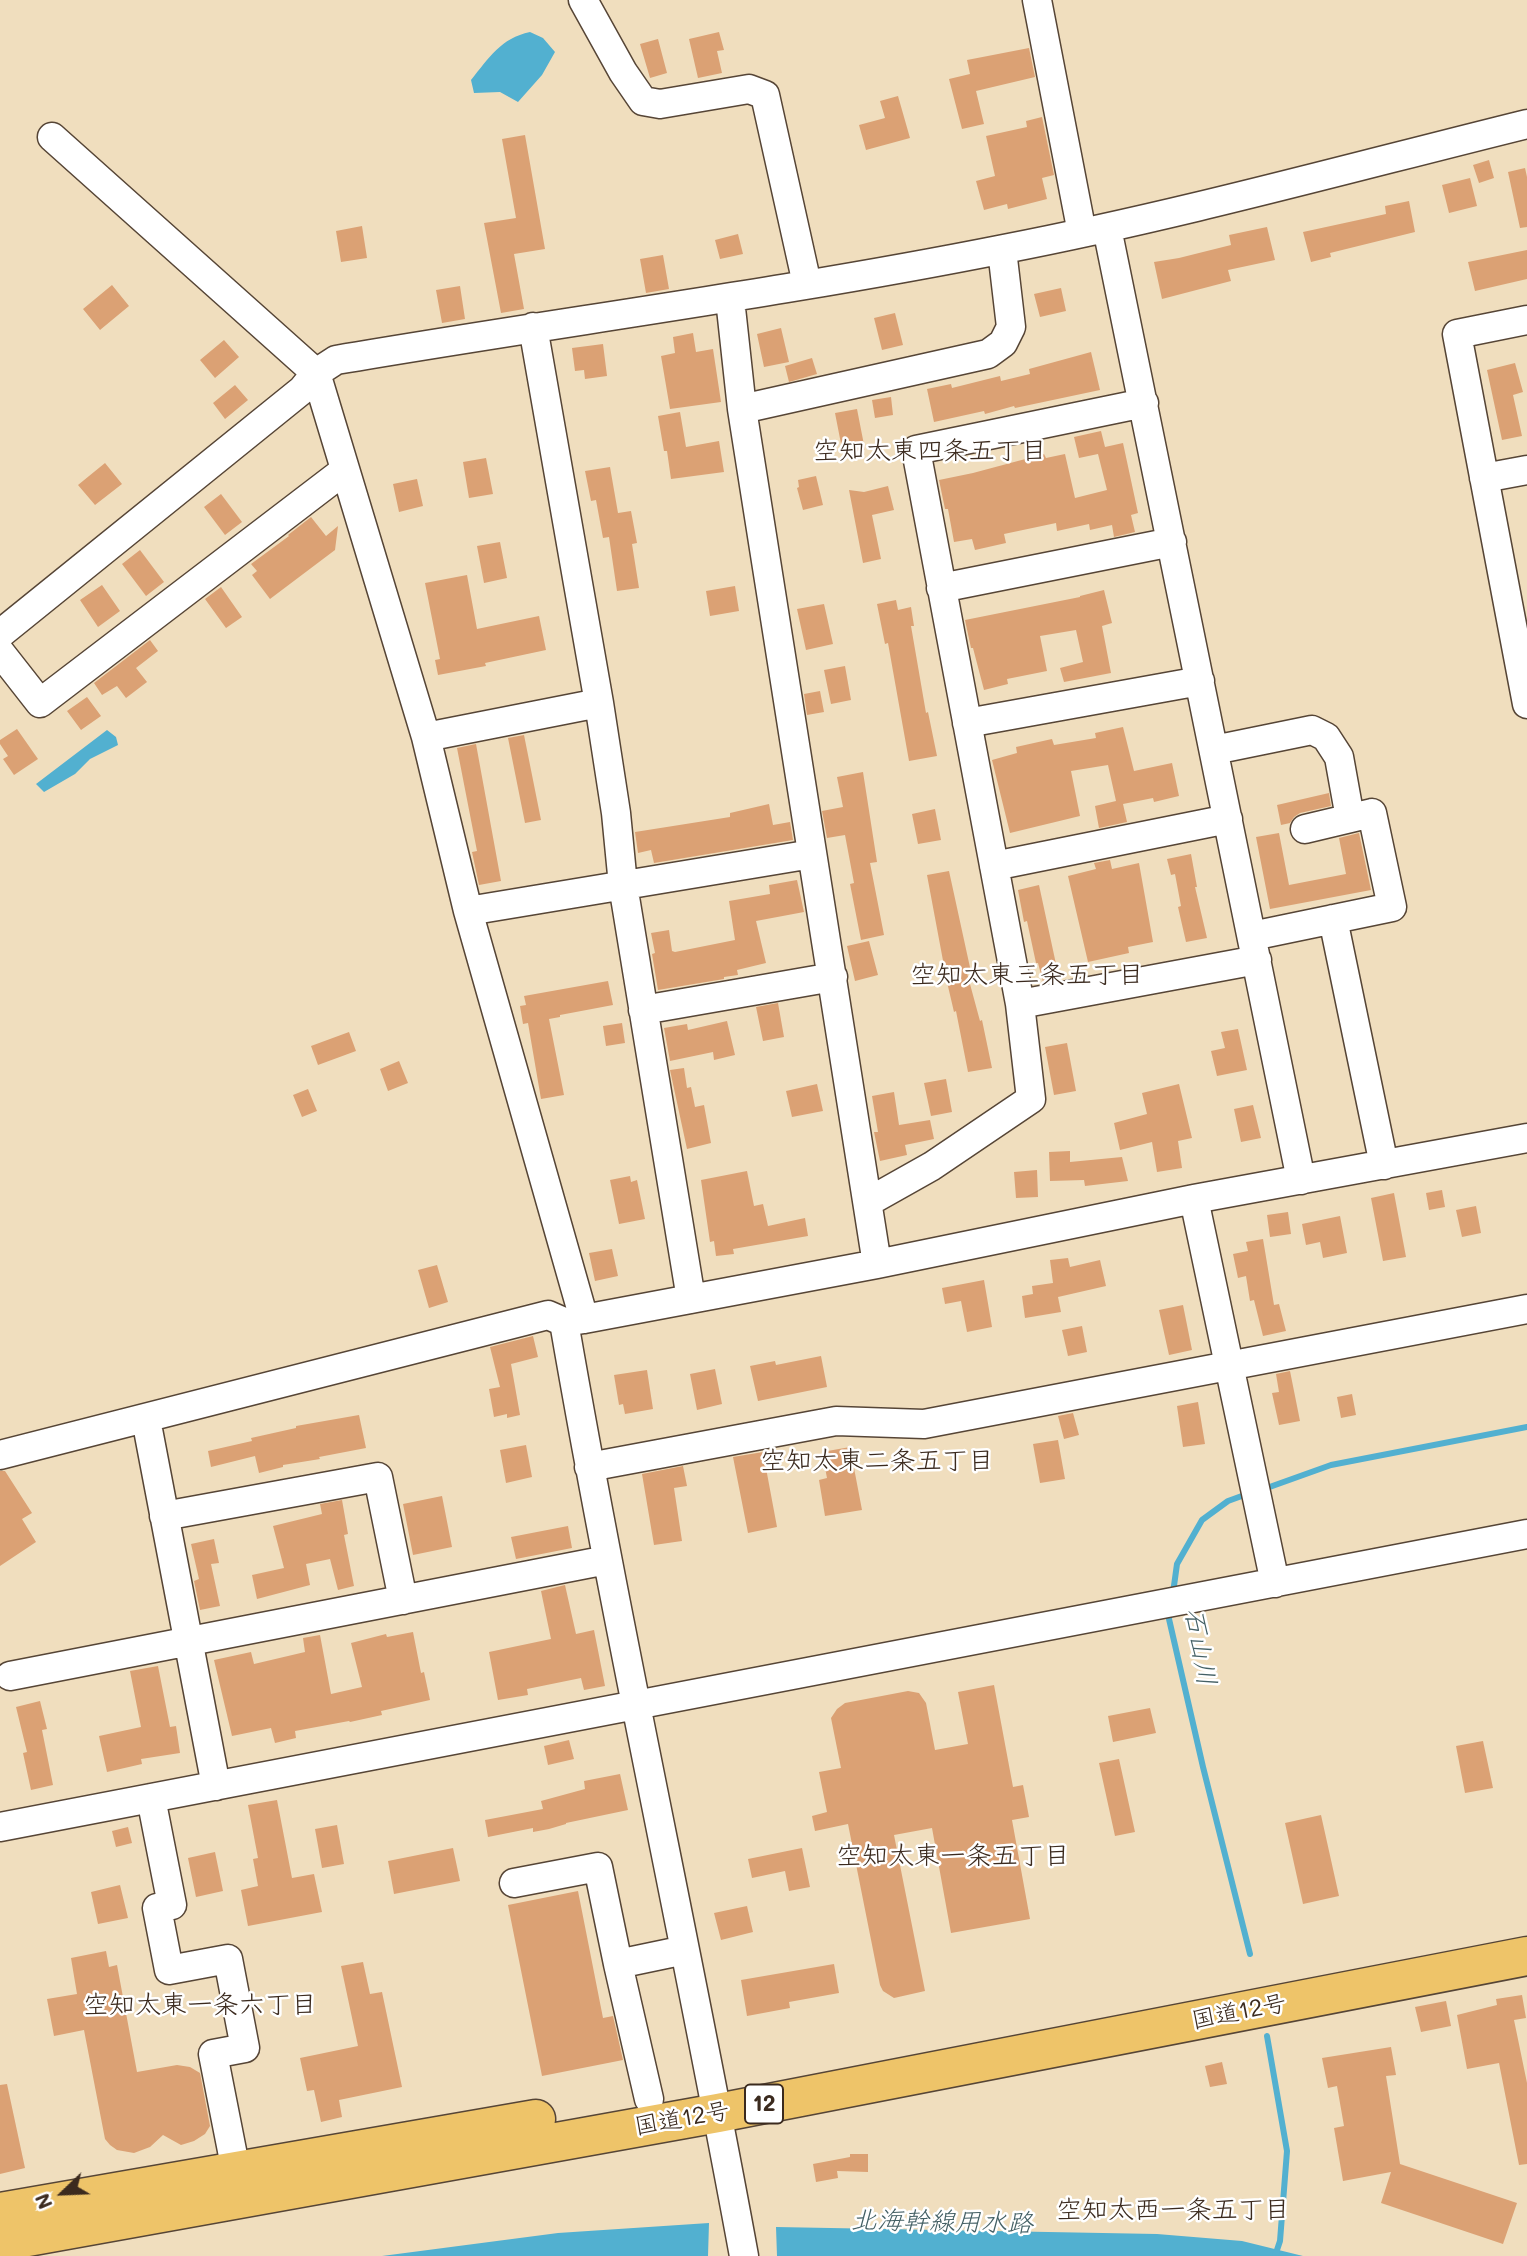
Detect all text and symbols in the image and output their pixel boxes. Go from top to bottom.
district label: 空知太東四条五丁目 [813,435,1047,467]
district label: 空知太東三条五丁目 [910,959,1144,991]
district label: 空知太東二条五丁目 [760,1445,994,1477]
water label: 石山川 [1178,1606,1222,1688]
district label: 空知太東一条五丁目 [836,1840,1070,1872]
district label: 空知太東一条六丁目 [83,1989,317,2021]
street label: 国道12号 [1189,1989,1289,2035]
road number: 12 [745,2084,783,2124]
street label: 国道12号 [632,2096,732,2142]
north arrow [28,2158,98,2228]
text: N [29,2190,58,2213]
district label: 空知太西一条五丁目 [1056,2194,1290,2226]
water label: 北海幹線用水路 [851,2205,1033,2239]

